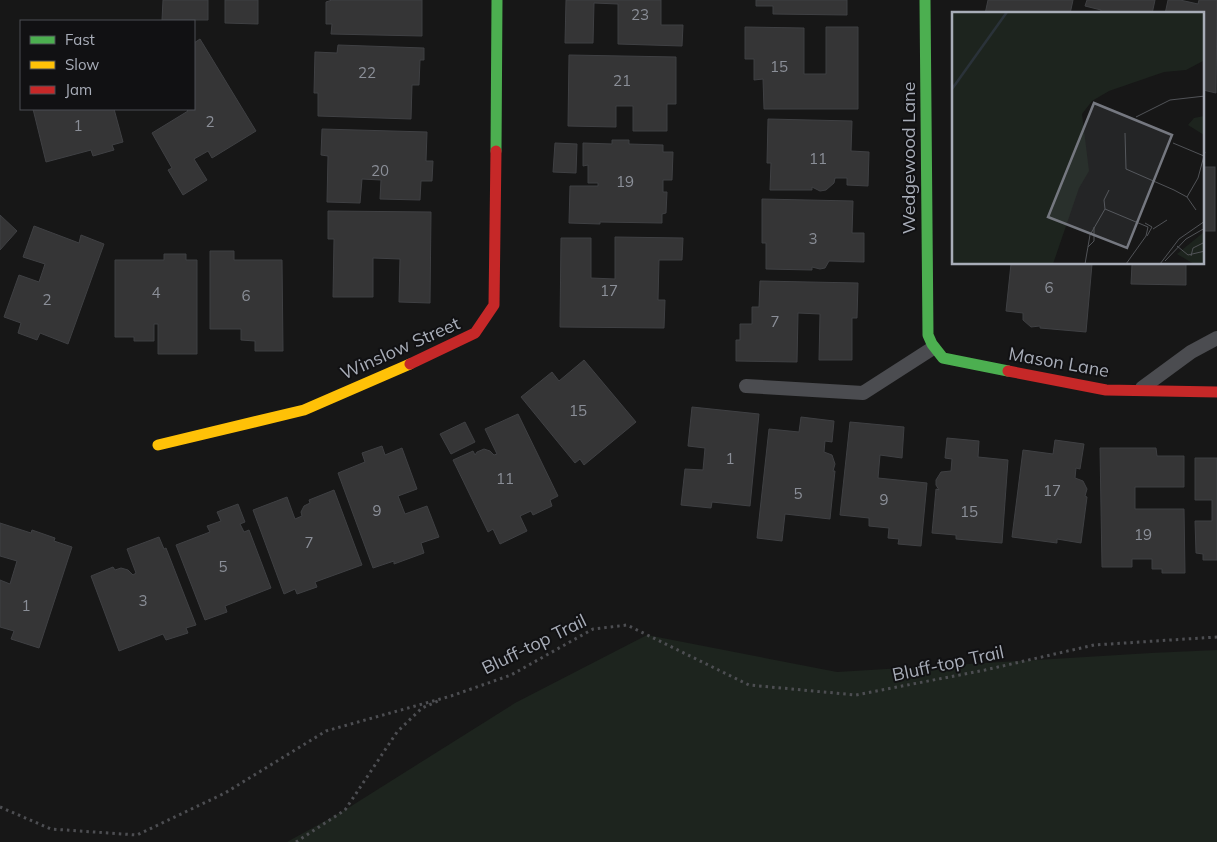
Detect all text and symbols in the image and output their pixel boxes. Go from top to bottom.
house number: 23 [631,5,649,24]
inset map [952,12,1204,265]
legend [20,20,195,110]
text: Fast [65,30,95,49]
text: Slow [65,55,99,74]
house number: 15 [770,57,788,76]
house number: 22 [358,63,376,82]
house number: 21 [613,71,631,90]
text: Jam [65,80,92,99]
street label: Wedgewood Lane [897,82,920,234]
house number: 2 [205,112,215,131]
house number: 1 [73,116,83,135]
house number: 11 [809,149,827,168]
house number: 20 [371,161,389,180]
house number: 19 [616,172,634,191]
house number: 3 [808,229,818,248]
house number: 6 [1044,278,1054,297]
house number: 17 [600,281,618,300]
house number: 4 [151,283,161,302]
house number: 6 [241,286,251,305]
house number: 2 [42,290,52,309]
street label: Winslow Street [337,311,463,385]
house number: 7 [770,312,780,331]
street label: Mason Lane [1007,342,1111,382]
house number: 15 [569,401,587,420]
house number: 1 [725,449,735,468]
house number: 11 [496,469,514,488]
house number: 17 [1043,481,1061,500]
house number: 5 [793,484,803,503]
house number: 9 [879,490,889,509]
house number: 9 [372,501,382,520]
house number: 15 [960,502,978,521]
house number: 19 [1134,525,1152,544]
house number: 7 [304,533,314,552]
house number: 5 [218,557,228,576]
house number: 3 [138,591,148,610]
house number: 1 [21,596,31,615]
street label: Bluff-top Trail [478,609,590,679]
street label: Bluff-top Trail [890,640,1006,686]

